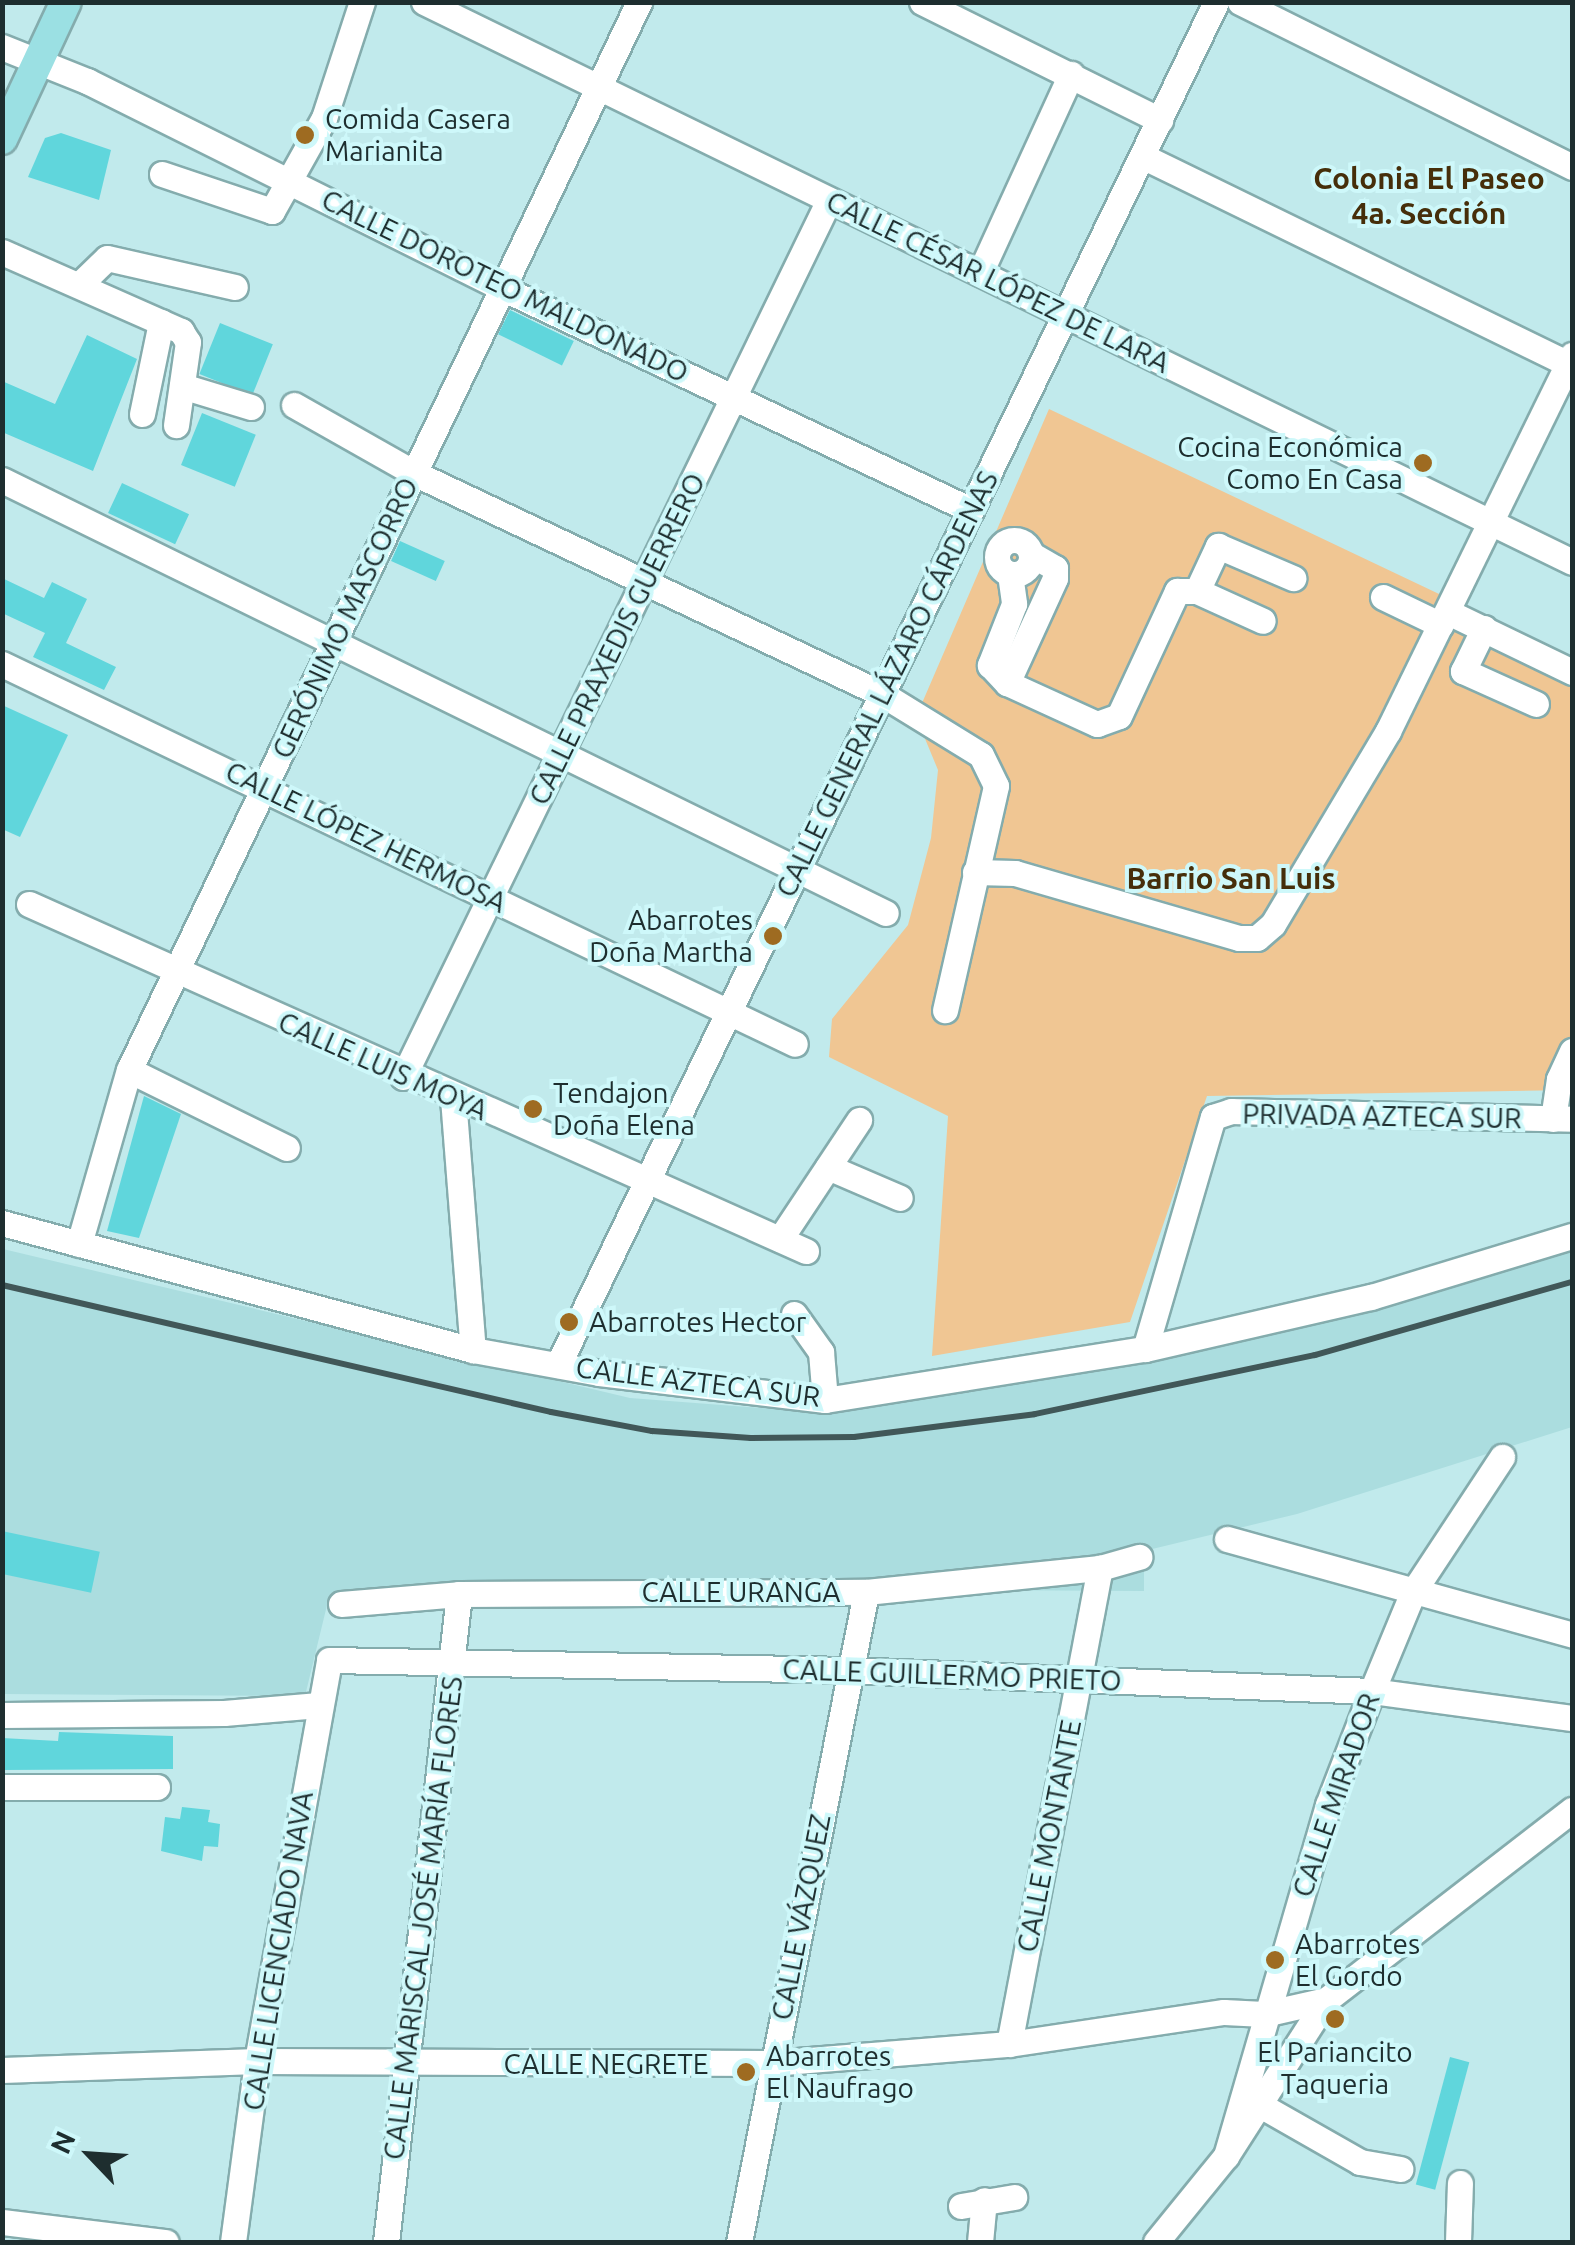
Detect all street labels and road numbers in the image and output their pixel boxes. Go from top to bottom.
street label: CALLE DOROTEO MALDONADO [316,182,694,390]
street label: CALLE CÉSAR LÓPEZ DE LARA [821,184,1175,380]
street label: CALLE GENERAL LÁZARO CÁRDENAS [769,466,1005,902]
street label: CALLE PRAXEDIS GUERRERO [522,468,712,810]
street label: GERÓNIMO MASCORRO [265,472,425,764]
street label: CALLE LÓPEZ HERMOSA [220,754,512,920]
street label: CALLE LUIS MOYA [273,1005,493,1127]
street label: PRIVADA AZTECA SUR [1242,1097,1522,1135]
street label: CALLE AZTECA SUR [574,1350,822,1414]
street label: CALLE URANGA [642,1575,840,1609]
street label: CALLE GUILLERMO PRIETO [782,1652,1122,1698]
street label: CALLE MARISCAL JOSÉ MARÍA FLORES [377,1674,469,2162]
street label: CALLE MIRADOR [1285,1689,1387,1901]
street label: CALLE MONTANTE [1010,1717,1088,1955]
street label: CALLE LICENCIADO NAVA [236,1789,320,2113]
street label: CALLE VÁZQUEZ [765,1811,837,2023]
street label: CALLE NEGRETE [504,2047,708,2081]

